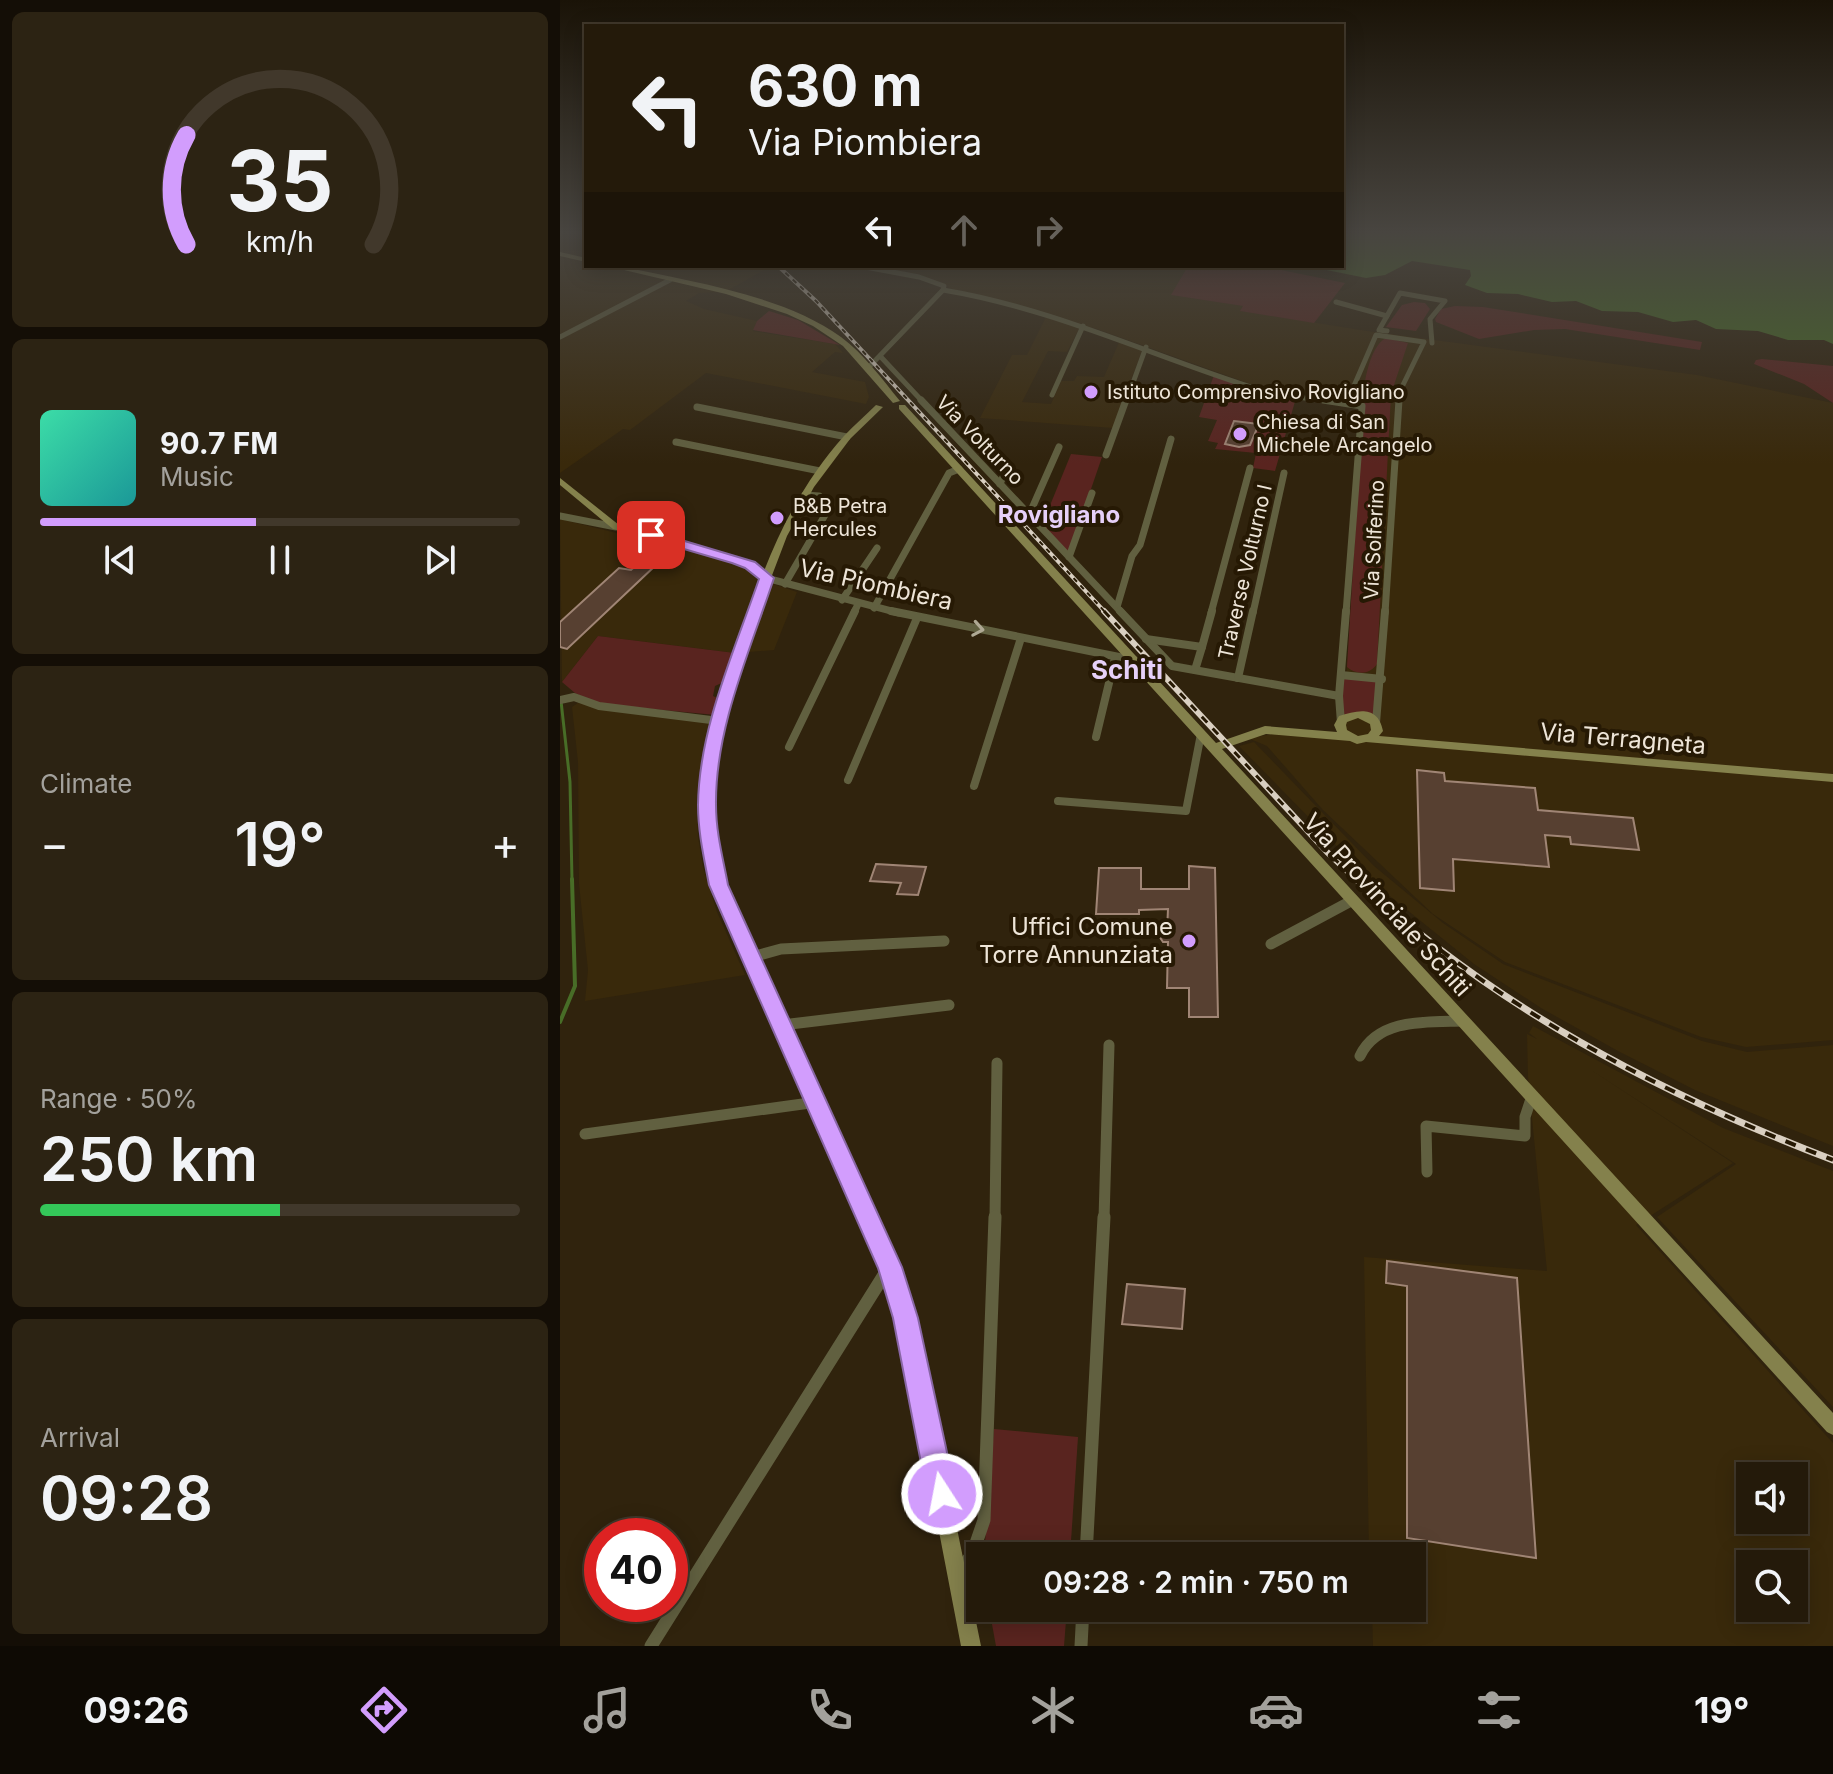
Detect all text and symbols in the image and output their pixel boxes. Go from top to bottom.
text: 630 m [748,52,923,120]
icon: left [616,56,720,160]
text: Via Piombiera [748,120,982,164]
text: 35 [227,130,333,231]
icon: left [858,208,902,252]
icon: ahead [942,208,986,252]
icon: right [1026,208,1070,252]
text: km/h [246,225,314,260]
place label: Istituto Comprensivo Rovigliano [1107,380,1405,404]
marker: Istituto Comprensivo Rovigliano [1082,383,1100,401]
street label: Via Volturno [931,390,1029,490]
place label: Chiesa di San Michele Arcangelo [1256,410,1432,457]
text: 90.7 FM [160,425,278,461]
marker: Chiesa di San Michele Arcangelo [1231,425,1249,443]
text: Music [160,461,234,492]
street label: Via Solferino [1359,479,1389,601]
street label: Traverse Volturno I [1213,482,1277,662]
place label: B&B Petra Hercules [793,494,887,541]
district label: Rovigliano [998,500,1120,529]
pin [617,501,685,569]
marker: B&B Petra Hercules [768,509,786,527]
icon: arrive [629,513,673,557]
icon: previous [98,538,142,582]
icon: pause [258,538,302,582]
icon: next [418,538,462,582]
street label: Via Piombiera [797,553,955,616]
one-way arrow [971,620,985,637]
district label: Schiti [1091,654,1163,685]
street label: Via Terragneta [1539,717,1707,760]
text: Climate [40,768,132,799]
street label: Via Provinciale Schiti [1298,807,1477,1002]
text: 19° [234,808,326,880]
text: − [40,817,69,871]
text: + [491,817,520,871]
place label: Uffici Comune Torre Annunziata [979,912,1173,969]
marker: Uffici Comune Torre Annunziata [1180,932,1198,950]
text: Range · 50% [40,1083,198,1114]
text: 250 km [40,1123,258,1195]
text: Arrival [40,1422,120,1453]
position arrow [900,1452,984,1536]
text: 09:28 [40,1462,213,1534]
map controls [1736,1462,1808,1622]
button: sound [1736,1462,1808,1534]
speed limit sign: 40 [584,1518,688,1622]
button: search [1736,1550,1808,1622]
text: 09:28 · 2 min · 750 m [1043,1564,1349,1600]
icon: directions [356,1682,412,1738]
icon: music [579,1682,635,1738]
icon: phone [802,1682,858,1738]
icon: climate [1025,1682,1081,1738]
icon: car [1248,1682,1304,1738]
icon: filters [1471,1682,1527,1738]
text: 09:26 [83,1688,189,1732]
text: 19° [1694,1688,1749,1732]

